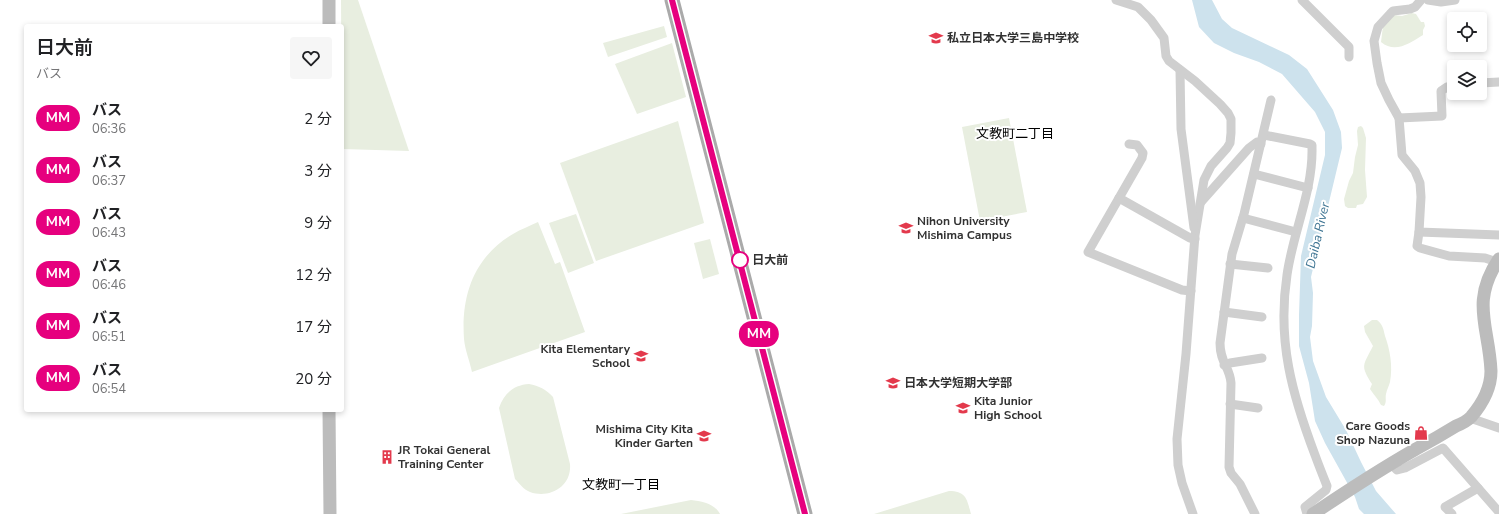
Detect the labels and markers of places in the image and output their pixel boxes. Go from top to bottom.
school or university icon: 私立日本大学三島中学校 [928,30,944,46]
place label: 私立日本大学三島中学校 [947,30,1079,46]
place label: Nihon University Mishima Campus [917,213,1012,243]
school or university icon: Nihon University Mishima Campus [898,220,914,236]
marker: 日大前 [731,251,749,269]
place label: 日大前 [752,252,788,268]
place label: Kita Elementary School [541,341,631,371]
school or university icon: Kita Elementary School [633,348,649,364]
school or university icon: 日本大学短期大学部 [885,375,901,391]
place label: 日本大学短期大学部 [904,375,1012,391]
place label: Kita Junior High School [974,393,1042,423]
school or university icon: Kita Junior High School [955,400,971,416]
place label: Care Goods Shop Nazuna [1336,418,1410,448]
place label: Mishima City Kita Kinder Garten [596,421,693,451]
shop icon: Care Goods Shop Nazuna [1413,425,1429,441]
school or university icon: Mishima City Kita Kinder Garten [696,428,712,444]
place label: JR Tokai General Training Center [397,442,490,472]
building icon: JR Tokai General Training Center [379,449,395,465]

